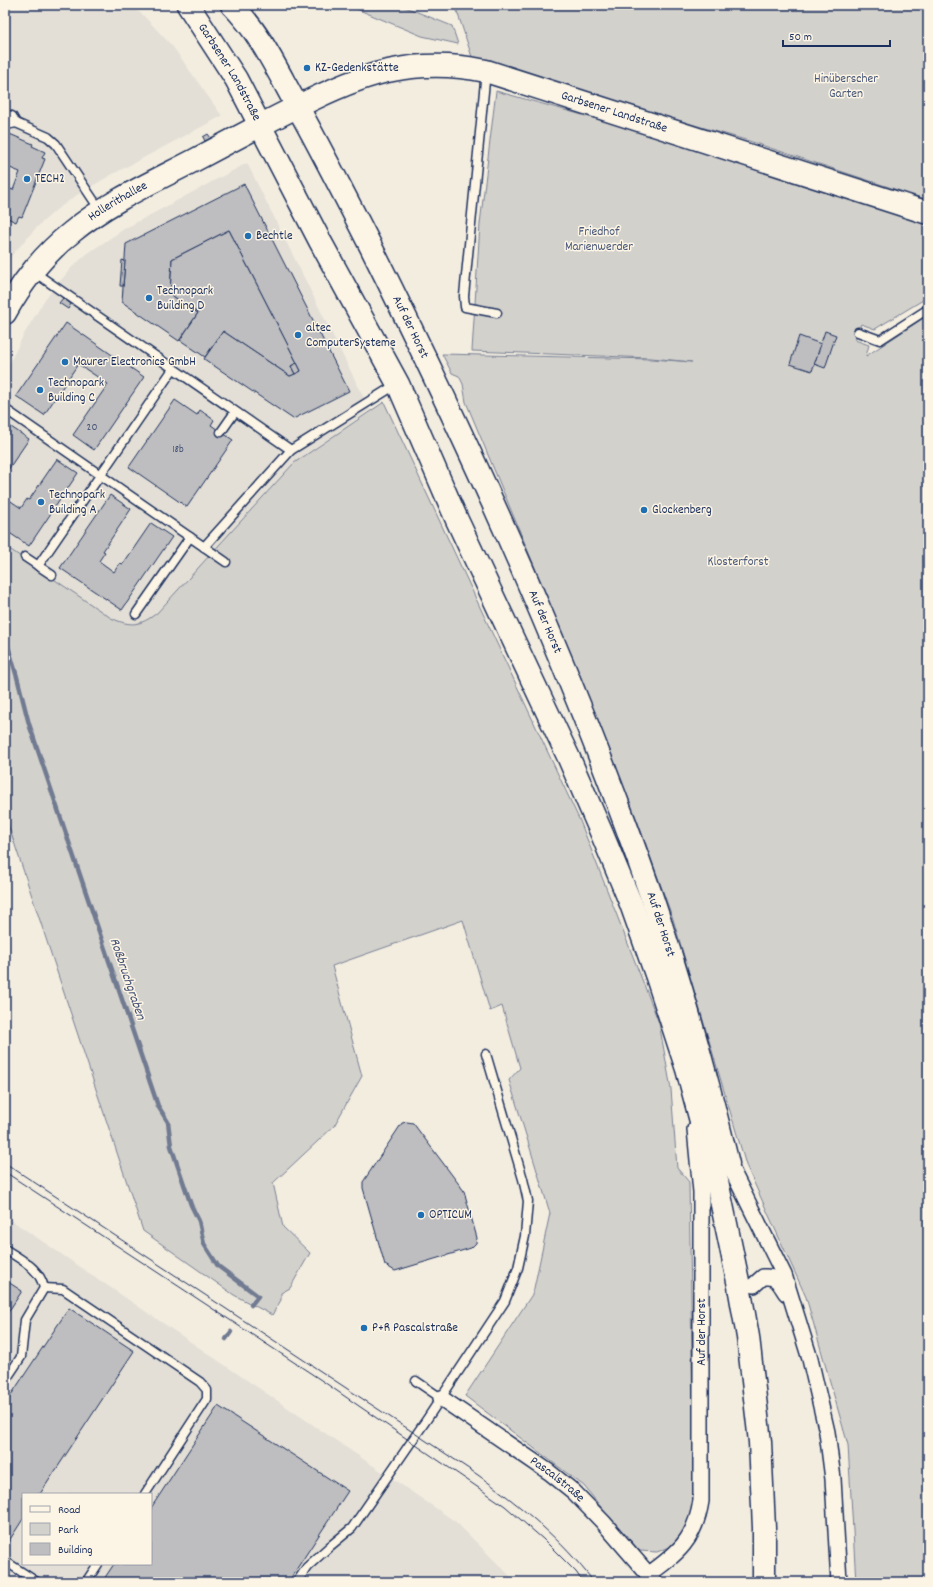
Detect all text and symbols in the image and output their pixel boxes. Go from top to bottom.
street label: Garbsener Landstraße [193,20,266,125]
scale bar [783,22,890,48]
text: 50 m [789,29,812,46]
place label: KZ-Gedenkstätte [315,59,399,78]
marker: KZ-Gedenkstätte [302,63,312,73]
park label: Hinüberscher Garten [814,70,878,104]
street label: Garbsener Landstraße [559,86,670,138]
place label: TECH2 [35,170,65,189]
marker: TECH2 [22,174,32,184]
street label: Hollerithallee [84,176,151,226]
park label: Friedhof Marienwerder [565,223,633,257]
place label: Bechtle [256,227,293,246]
marker: Bechtle [243,231,253,241]
place label: Technopark Building D [157,282,213,316]
marker: Technopark Building D [144,293,154,303]
street label: Auf der Horst [387,293,434,362]
place label: altec ComputerSysteme [306,319,396,353]
marker: altec ComputerSysteme [293,330,303,340]
place label: Maurer Electronics GmbH [73,353,196,372]
marker: Maurer Electronics GmbH [60,357,70,367]
place label: Technopark Building C [48,374,104,408]
marker: Technopark Building C [35,385,45,395]
house number: 20 [87,420,97,436]
house number: 18b [172,442,184,458]
place label: Technopark Building A [49,486,105,520]
marker: Technopark Building A [36,497,46,507]
place label: Glockenberg [652,501,712,520]
marker: Glockenberg [639,505,649,515]
park label: Klosterforst [707,553,769,572]
street label: Auf der Horst [523,587,567,657]
street label: Auf der Horst [641,889,680,959]
water label: Roßbruchgraben [104,935,151,1023]
place label: OPTICUM [429,1206,472,1225]
marker: OPTICUM [416,1210,426,1220]
street label: Auf der Horst [693,1298,712,1366]
place label: P+R Pascalstraße [372,1319,458,1338]
marker: P+R Pascalstraße [359,1323,369,1333]
street label: Pascalstraße [526,1452,589,1507]
legend [22,1493,152,1565]
text: Road [58,1502,80,1519]
text: Park [58,1522,79,1539]
text: Building [58,1542,93,1559]

